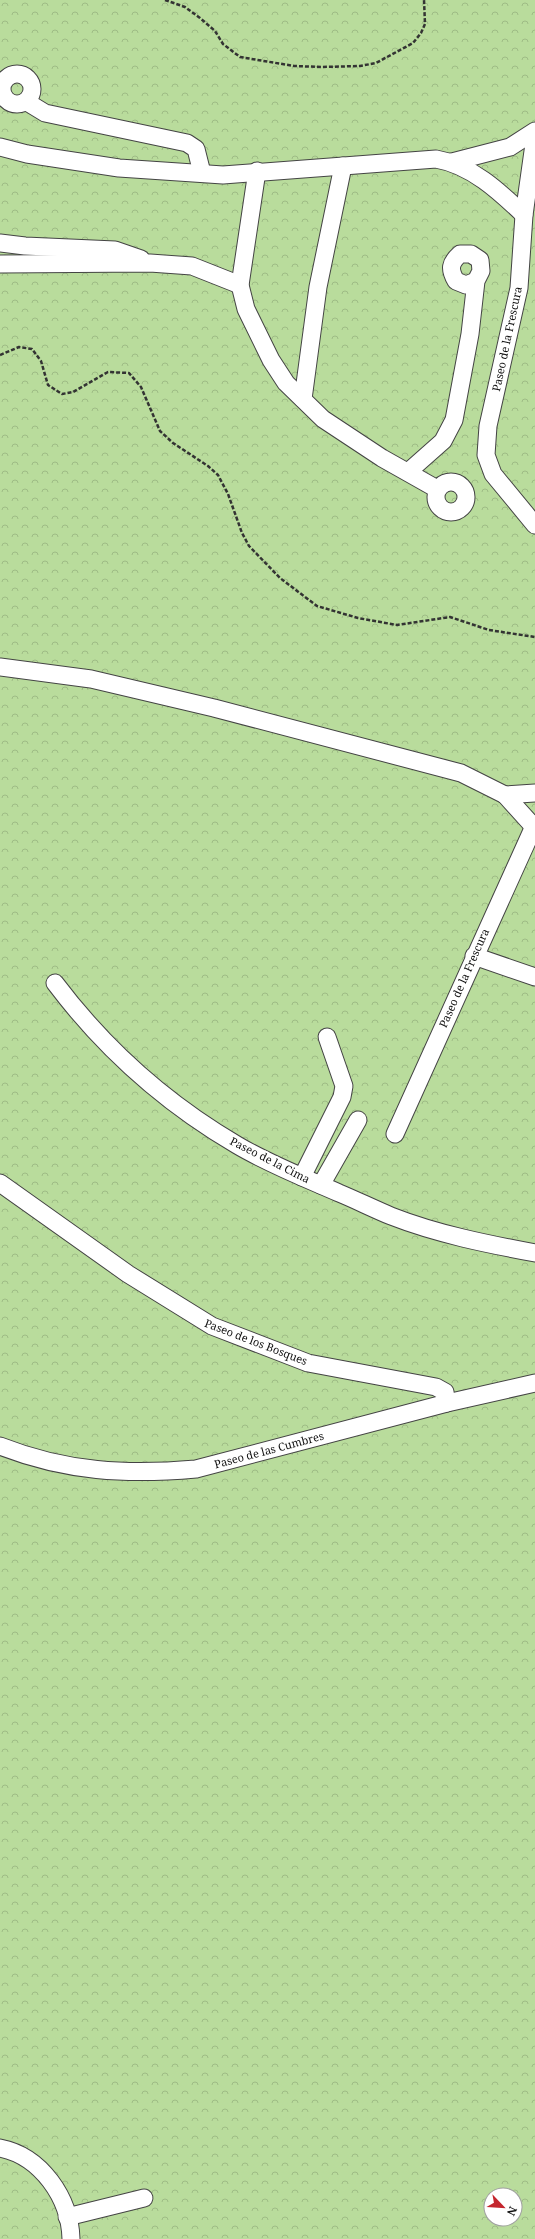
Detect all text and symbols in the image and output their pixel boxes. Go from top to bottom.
street label: Paseo de la Frescura [488,285,525,393]
street label: Paseo de la Frescura [435,926,492,1030]
street label: Paseo de la Cima [228,1133,313,1186]
street label: Paseo de los Bosques [203,1315,310,1368]
street label: Paseo de las Cumbres [212,1428,325,1471]
north arrow [483,2187,523,2227]
text: N [504,2204,521,2219]

